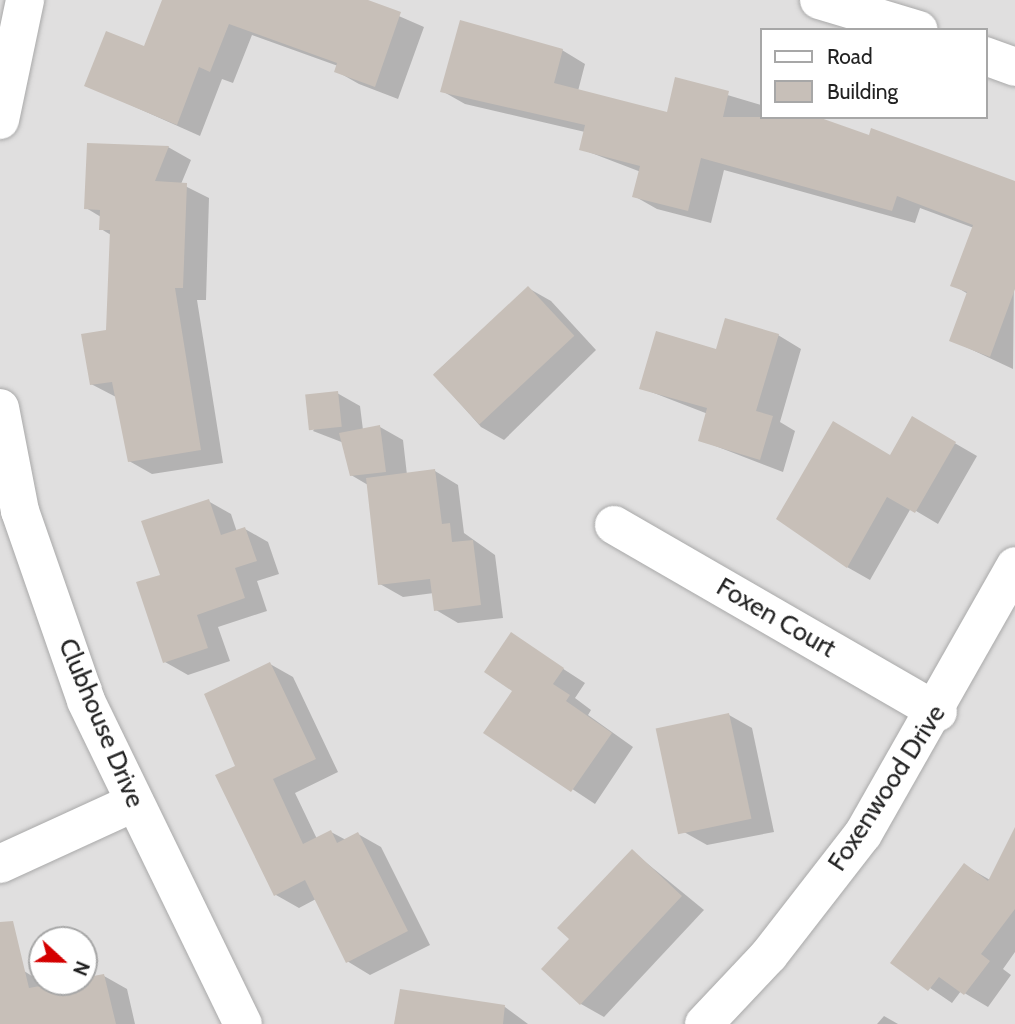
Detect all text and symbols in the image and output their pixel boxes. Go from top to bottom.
legend [760,28,987,119]
text: Road [827,44,873,69]
text: Building [827,79,898,104]
street label: Foxen Court [711,571,841,665]
street label: Clubhouse Drive [51,634,151,812]
street label: Foxenwood Drive [822,699,952,877]
north arrow [28,926,98,996]
text: N [68,958,94,979]

